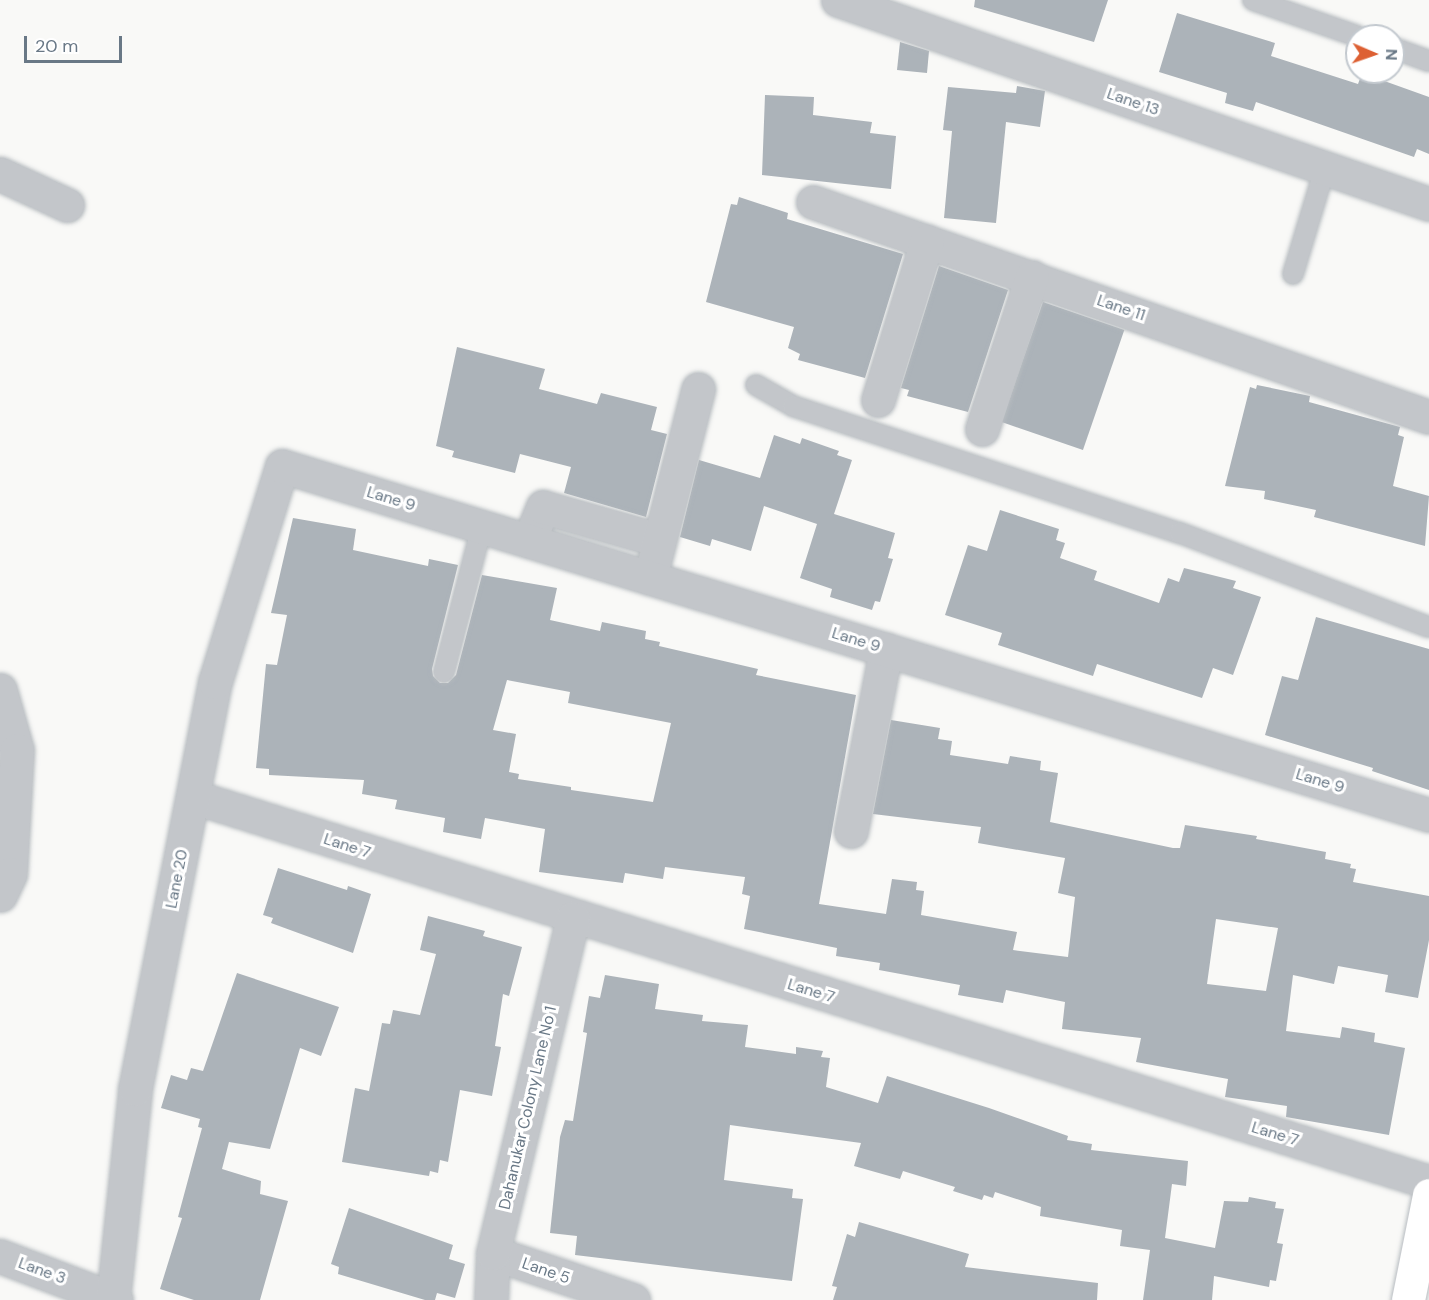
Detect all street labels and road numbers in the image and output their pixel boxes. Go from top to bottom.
street label: Lane 13 [1104,84,1162,120]
street label: Lane 11 [1094,291,1148,325]
street label: Lane 9 [364,483,418,515]
street label: Lane 9 [829,624,883,656]
street label: Lane 9 [1293,765,1347,797]
street label: Lane 7 [321,829,373,863]
street label: Lane 20 [162,848,192,910]
street label: Lane 7 [785,975,837,1007]
street label: Dahanukar Colony Lane No 1 [495,1004,561,1212]
street label: Lane 7 [1249,1118,1301,1150]
street label: Lane 3 [16,1254,68,1288]
street label: Lane 5 [520,1254,572,1288]

